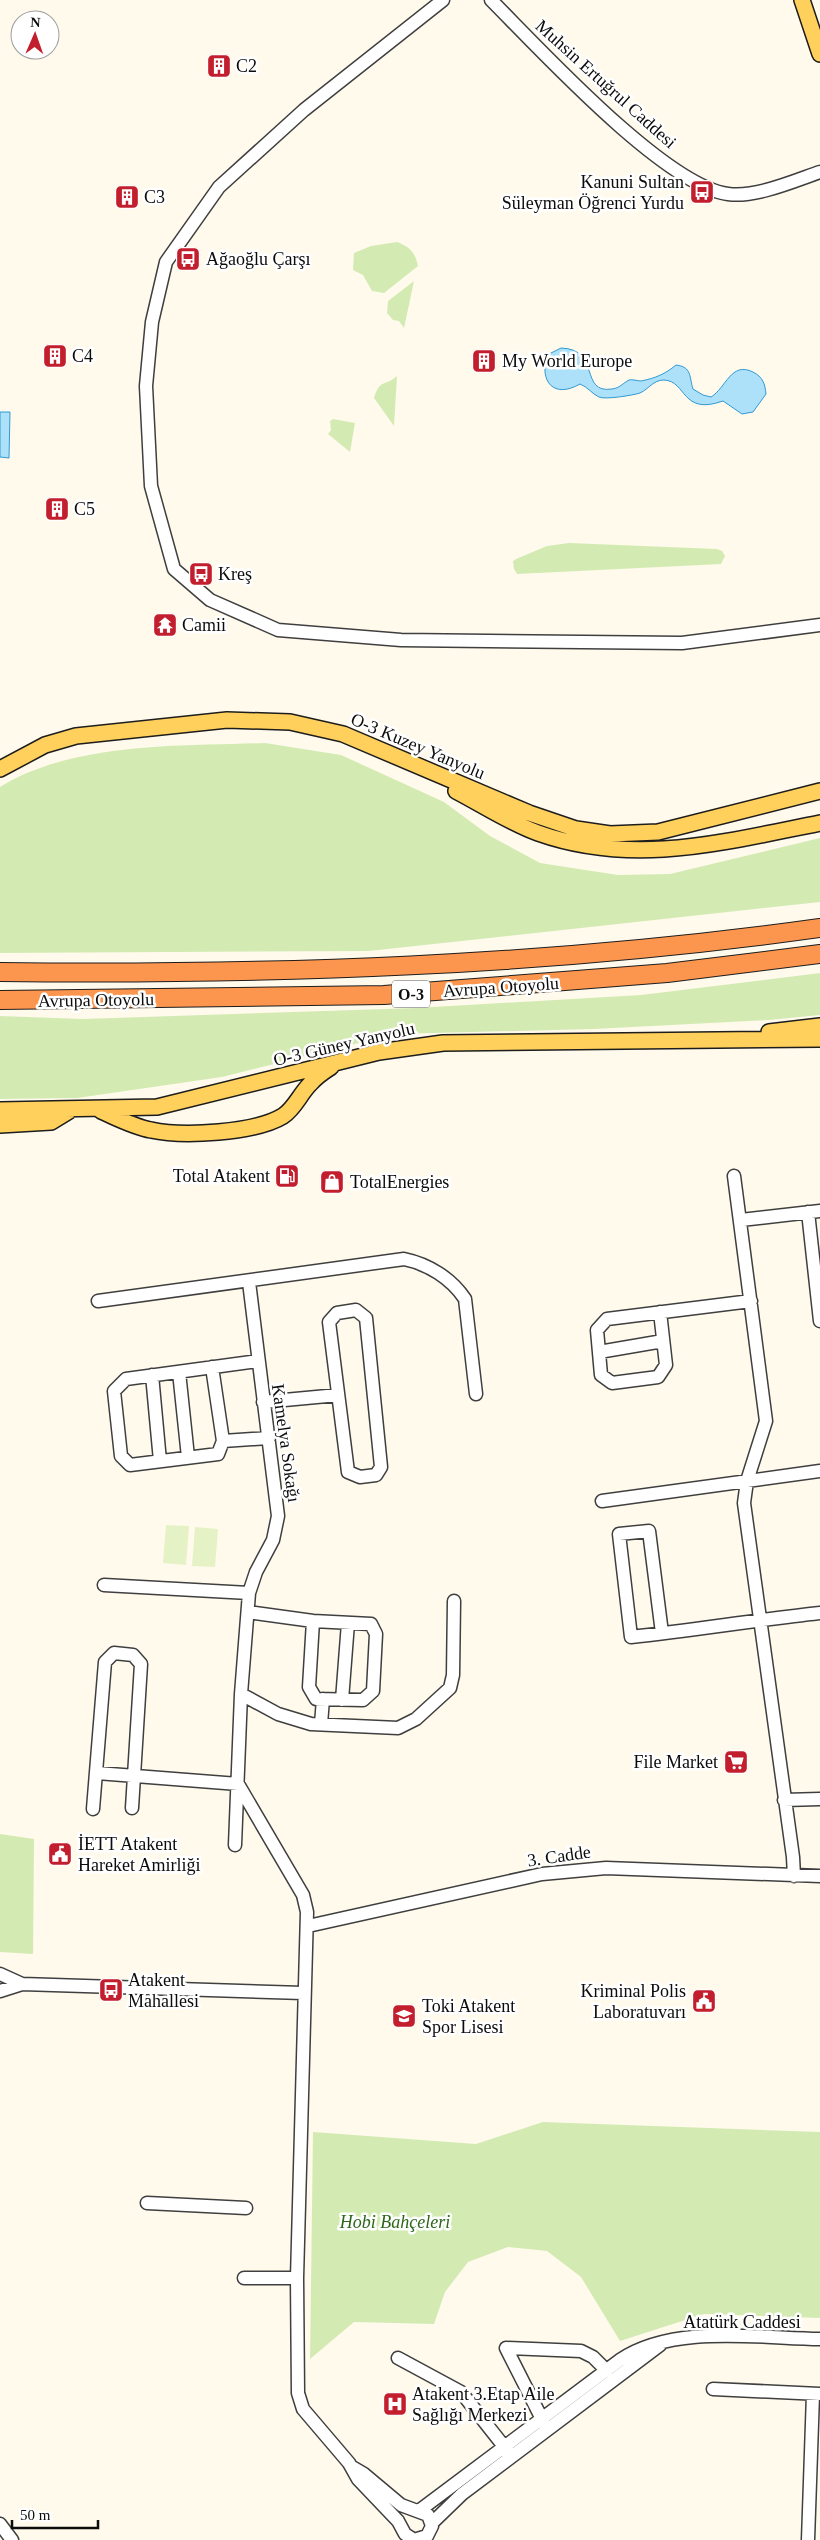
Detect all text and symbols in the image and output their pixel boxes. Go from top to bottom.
north arrow [10,10,60,60]
text: N [30,15,41,30]
street label: Muhsin Ertuğrul Caddesi [532,16,680,152]
building icon: C2 [206,53,232,79]
place label: C2 [236,56,257,76]
place label: Kanuni Sultan Süleyman Öğrenci Yurdu [502,172,684,213]
bus stop icon: Kanuni Sultan Süleyman Öğrenci Yurdu [689,179,715,205]
building icon: C3 [114,184,140,210]
place label: C3 [144,187,165,207]
bus stop icon: Ağaoğlu Çarşı [175,246,201,272]
place label: Ağaoğlu Çarşı [206,249,310,269]
building icon: C4 [42,343,68,369]
place label: C4 [72,346,93,366]
building icon: My World Europe [471,348,497,374]
place label: My World Europe [502,351,632,371]
building icon: C5 [44,496,70,522]
place label: C5 [74,499,95,519]
bus stop icon: Kreş [188,561,214,587]
place label: Kreş [218,564,252,584]
temple icon: Camii [152,612,178,638]
place label: Camii [182,615,226,635]
street label: O-3 Kuzey Yanyolu [348,709,488,783]
street label: Avrupa Otoyolu [442,973,560,1001]
road number: O-3 [392,981,430,1008]
street label: Avrupa Otoyolu [38,989,154,1011]
street label: O-3 Güney Yanyolu [271,1018,417,1070]
fuel station icon: Total Atakent [274,1163,300,1189]
place label: Total Atakent [173,1166,270,1186]
shop icon: TotalEnergies [319,1169,345,1195]
place label: TotalEnergies [350,1172,449,1192]
street label: Kamelya Sokağı [268,1382,304,1504]
supermarket icon: File Market [723,1749,749,1775]
place label: File Market [634,1752,718,1772]
place label: İETT Atakent Hareket Amirliği [78,1834,200,1875]
public building icon: İETT Atakent Hareket Amirliği [47,1841,73,1867]
street label: 3. Cadde [526,1842,592,1870]
place label: Atakent Mahallesi [128,1970,199,2011]
bus stop icon: Atakent Mahallesi [98,1977,124,2003]
place label: Kriminal Polis Laboratuvarı [580,1981,686,2022]
public building icon: Kriminal Polis Laboratuvarı [691,1988,717,2014]
place label: Toki Atakent Spor Lisesi [422,1996,515,2037]
school or university icon: Toki Atakent Spor Lisesi [391,2003,417,2029]
park label: Hobi Bahçeleri [339,2212,450,2232]
street label: Atatürk Caddesi [683,2312,801,2332]
place label: Atakent 3.Etap Aile Sağlığı Merkezi [412,2384,554,2425]
hospital icon: Atakent 3.Etap Aile Sağlığı Merkezi [382,2391,408,2417]
scale bar [12,2498,99,2530]
text: 50 m [20,2507,51,2523]

